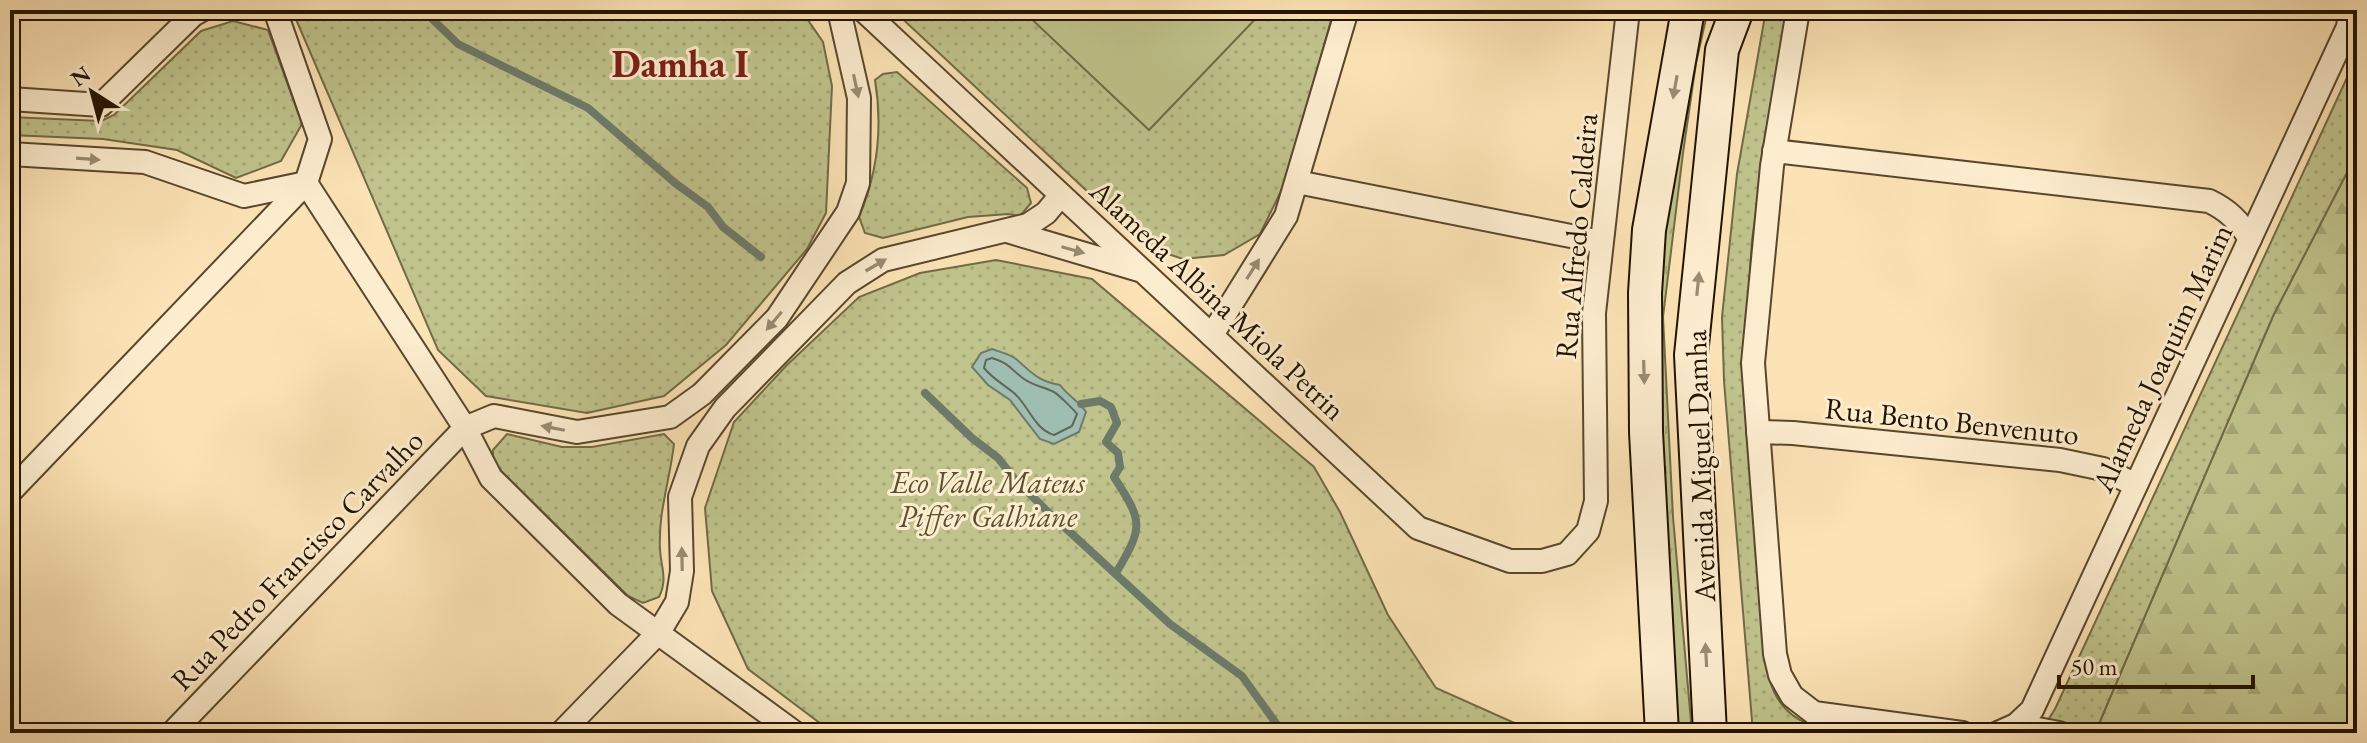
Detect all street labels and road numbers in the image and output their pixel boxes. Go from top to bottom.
street label: Rua Alfredo Caldeira [1546,111,1606,361]
street label: Alameda Albina Miola Petrin [1081,171,1354,429]
street label: Alameda Joaquim Marim [2082,218,2241,499]
street label: Avenida Miguel Damha [1676,329,1724,604]
street label: Rua Bento Benvenuto [1823,388,2081,454]
street label: Rua Pedro Francisco Carvalho [162,421,432,699]

